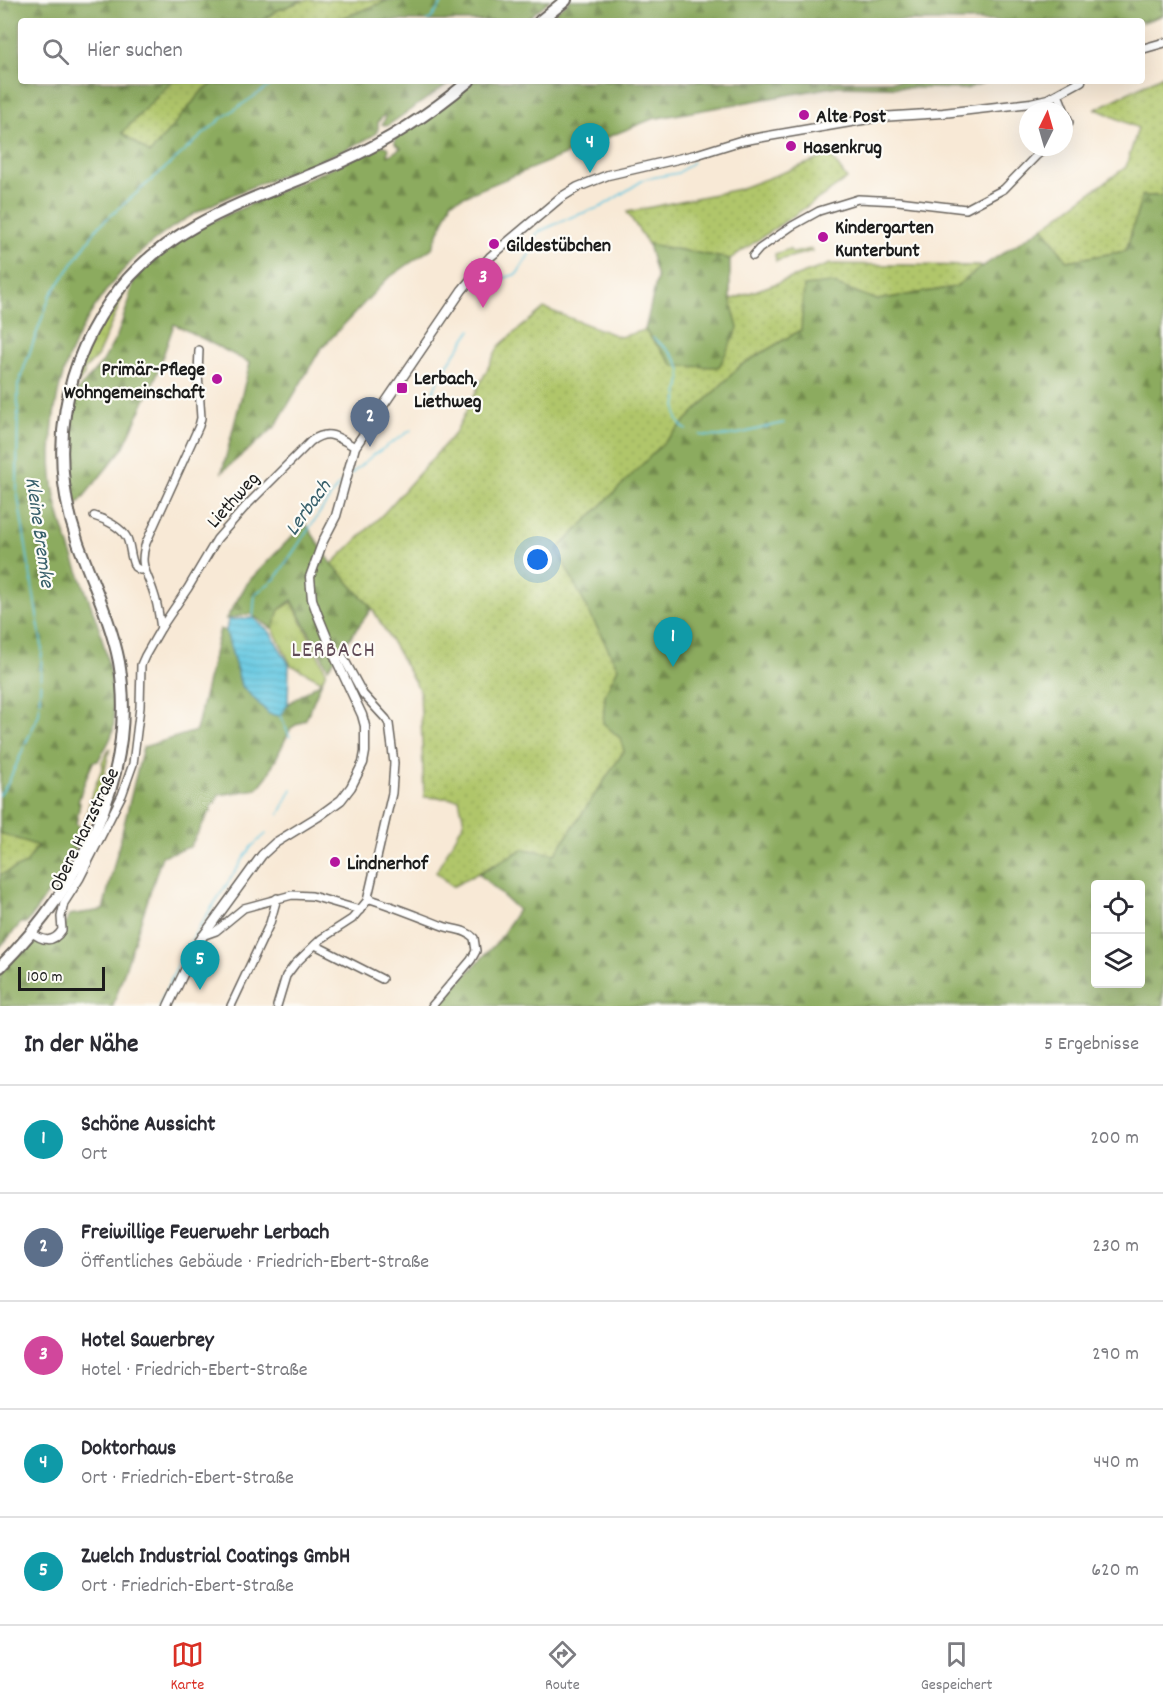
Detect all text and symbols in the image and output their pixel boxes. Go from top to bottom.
search box [18,18,1145,84]
icon: search [39,35,72,68]
text: Hier suchen [87,36,183,67]
north arrow [1019,102,1073,156]
place label: Alte Post [816,104,887,132]
marker: Alte Post [797,108,811,122]
pin: 4 [570,124,610,173]
place label: Hasenkrug [803,135,882,163]
marker: Hasenkrug [784,139,798,153]
place label: Kindergarten Kunterbunt [835,215,934,266]
marker: Kindergarten Kunterbunt [816,230,830,244]
place label: Gildestübchen [506,233,611,261]
marker: Gildestübchen [487,237,501,251]
pin: 3 [464,258,502,308]
place label: Primär-Pflege Wohngemeinschaft [64,357,206,408]
place label: Lerbach, Liethweg [414,366,482,417]
marker: Primär-Pflege Wohngemeinschaft [210,372,224,386]
marker: Lerbach, Liethweg [395,381,409,395]
pin: 2 [350,398,389,447]
street label: Liethweg [201,467,267,536]
water label: Lerbach [279,473,341,543]
water label: Kleine Bremke [15,475,61,591]
your location [523,545,552,574]
pin: 1 [654,618,692,667]
district label: LERBACH [292,636,376,667]
street label: Obere Harzstraße [43,763,128,897]
place label: Lindnerhof [347,851,429,879]
marker: Lindnerhof [328,855,342,869]
map controls [1091,880,1145,988]
button: locate [1091,880,1145,934]
button: layers [1091,934,1145,988]
pin: 5 [180,940,220,990]
scale bar [18,964,105,992]
text: 100 m [27,966,63,989]
text: In der Nähe [24,1027,138,1064]
text: 5 Ergebnisse [1044,1031,1139,1059]
text: Schöne Aussicht [81,1110,215,1141]
text: 1 [41,1125,46,1153]
text: 200 m [1090,1125,1139,1153]
text: Ort [81,1141,107,1169]
text: Freiwillige Feuerwehr Lerbach [81,1218,329,1249]
text: 2 [39,1233,48,1261]
text: 230 m [1092,1233,1139,1261]
text: Öffentliches Gebäude · Friedrich-Ebert-Straße [81,1249,429,1277]
text: Hotel Sauerbrey [81,1326,214,1357]
text: 3 [39,1341,48,1369]
text: 290 m [1092,1341,1139,1369]
text: Hotel · Friedrich-Ebert-Straße [81,1357,308,1385]
text: Doktorhaus [81,1434,176,1465]
text: 4 [39,1449,48,1477]
text: 440 m [1093,1449,1139,1477]
text: Ort · Friedrich-Ebert-Straße [81,1465,294,1493]
text: Zuelch Industrial Coatings GmbH [81,1542,350,1573]
text: 5 [39,1557,48,1585]
text: 620 m [1091,1557,1139,1585]
text: Ort · Friedrich-Ebert-Straße [81,1573,294,1601]
tab: Karte [170,1638,204,1697]
tab: Route [545,1638,580,1697]
tab: Gespeichert [921,1638,993,1697]

